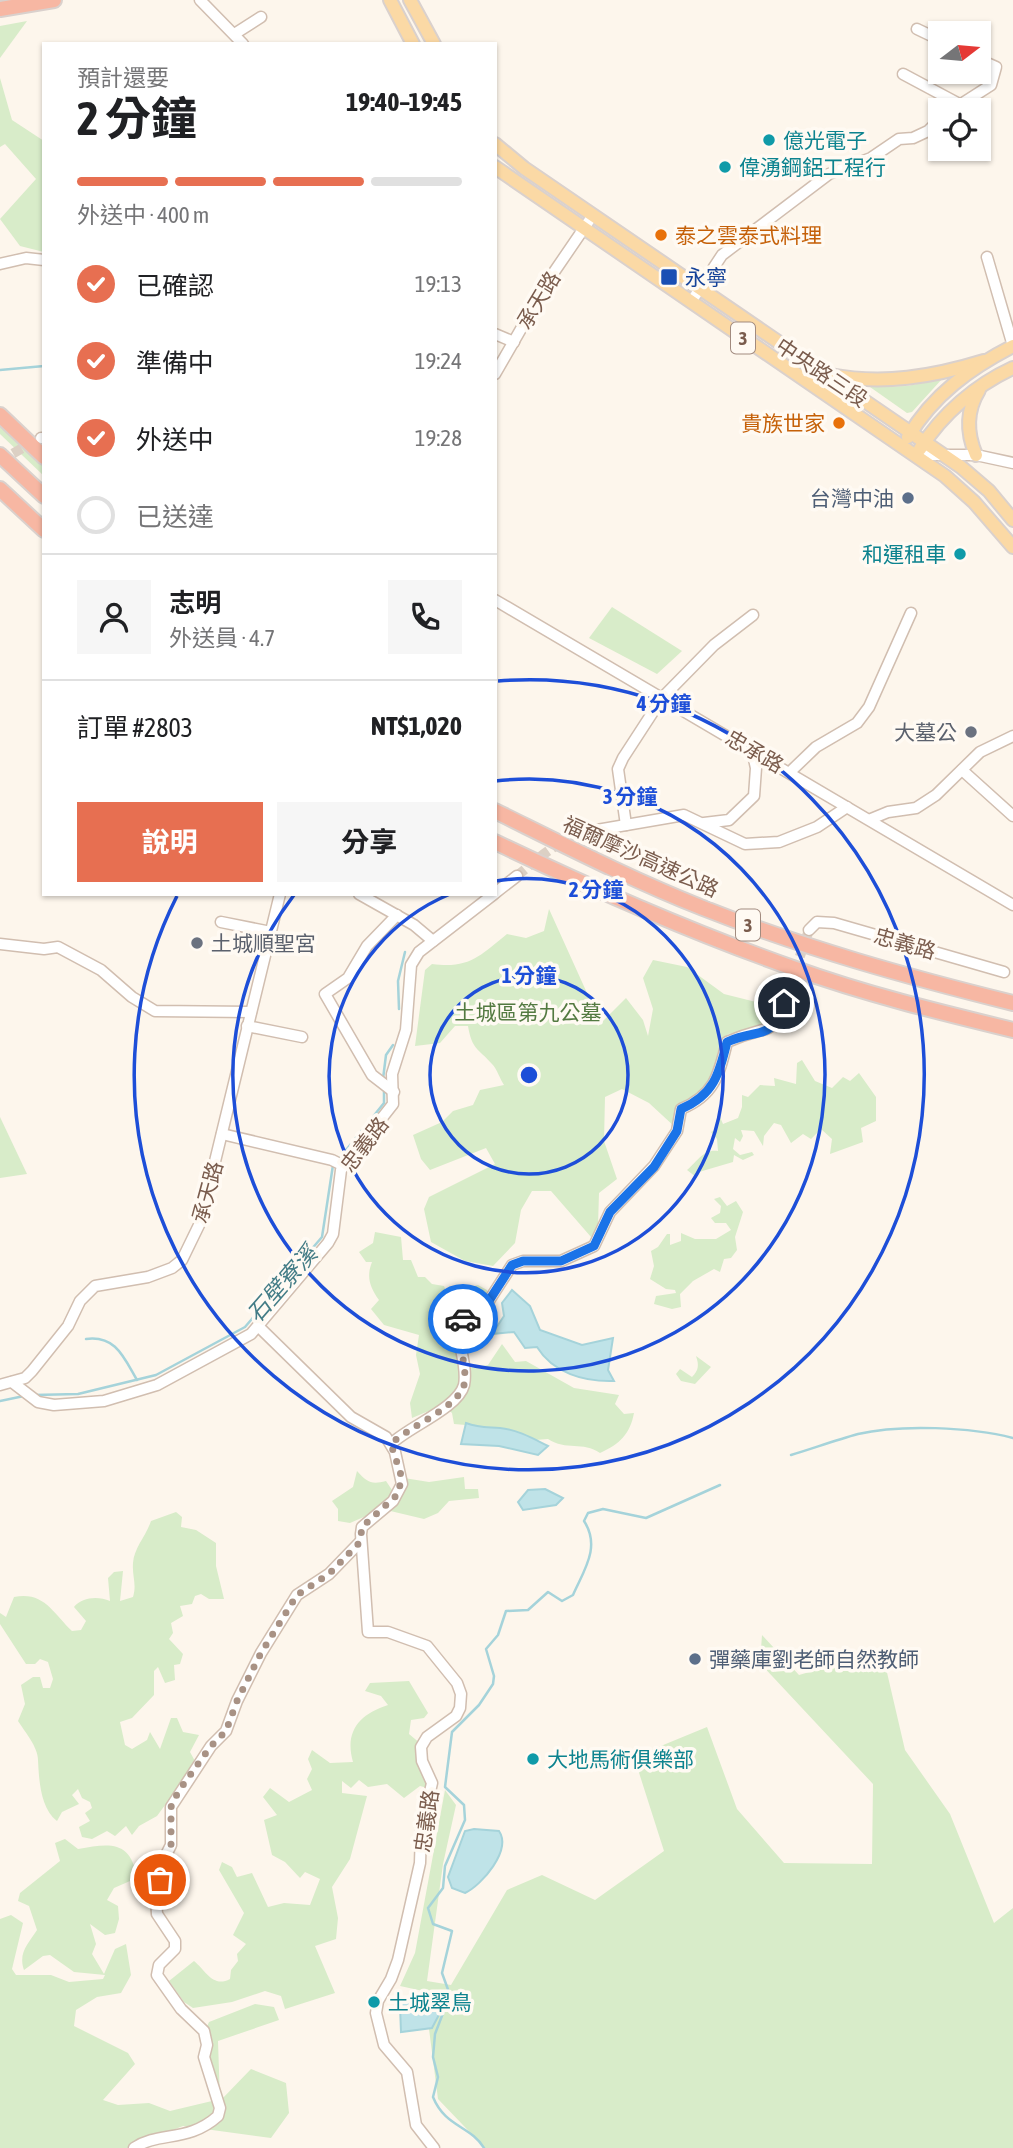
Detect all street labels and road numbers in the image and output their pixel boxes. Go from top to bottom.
street label: 承天路 [511,267,565,333]
road number: 3 [731,322,755,354]
street label: 中央路三段 [772,333,872,411]
street label: 忠承路 [722,725,788,777]
street label: 福爾摩沙高速公路 [559,811,723,901]
road number: 3 [736,909,760,940]
street label: 忠義路 [871,923,939,963]
street label: 忠義路 [335,1112,393,1176]
street label: 承天路 [187,1158,227,1226]
street label: 忠義路 [410,1788,442,1854]

